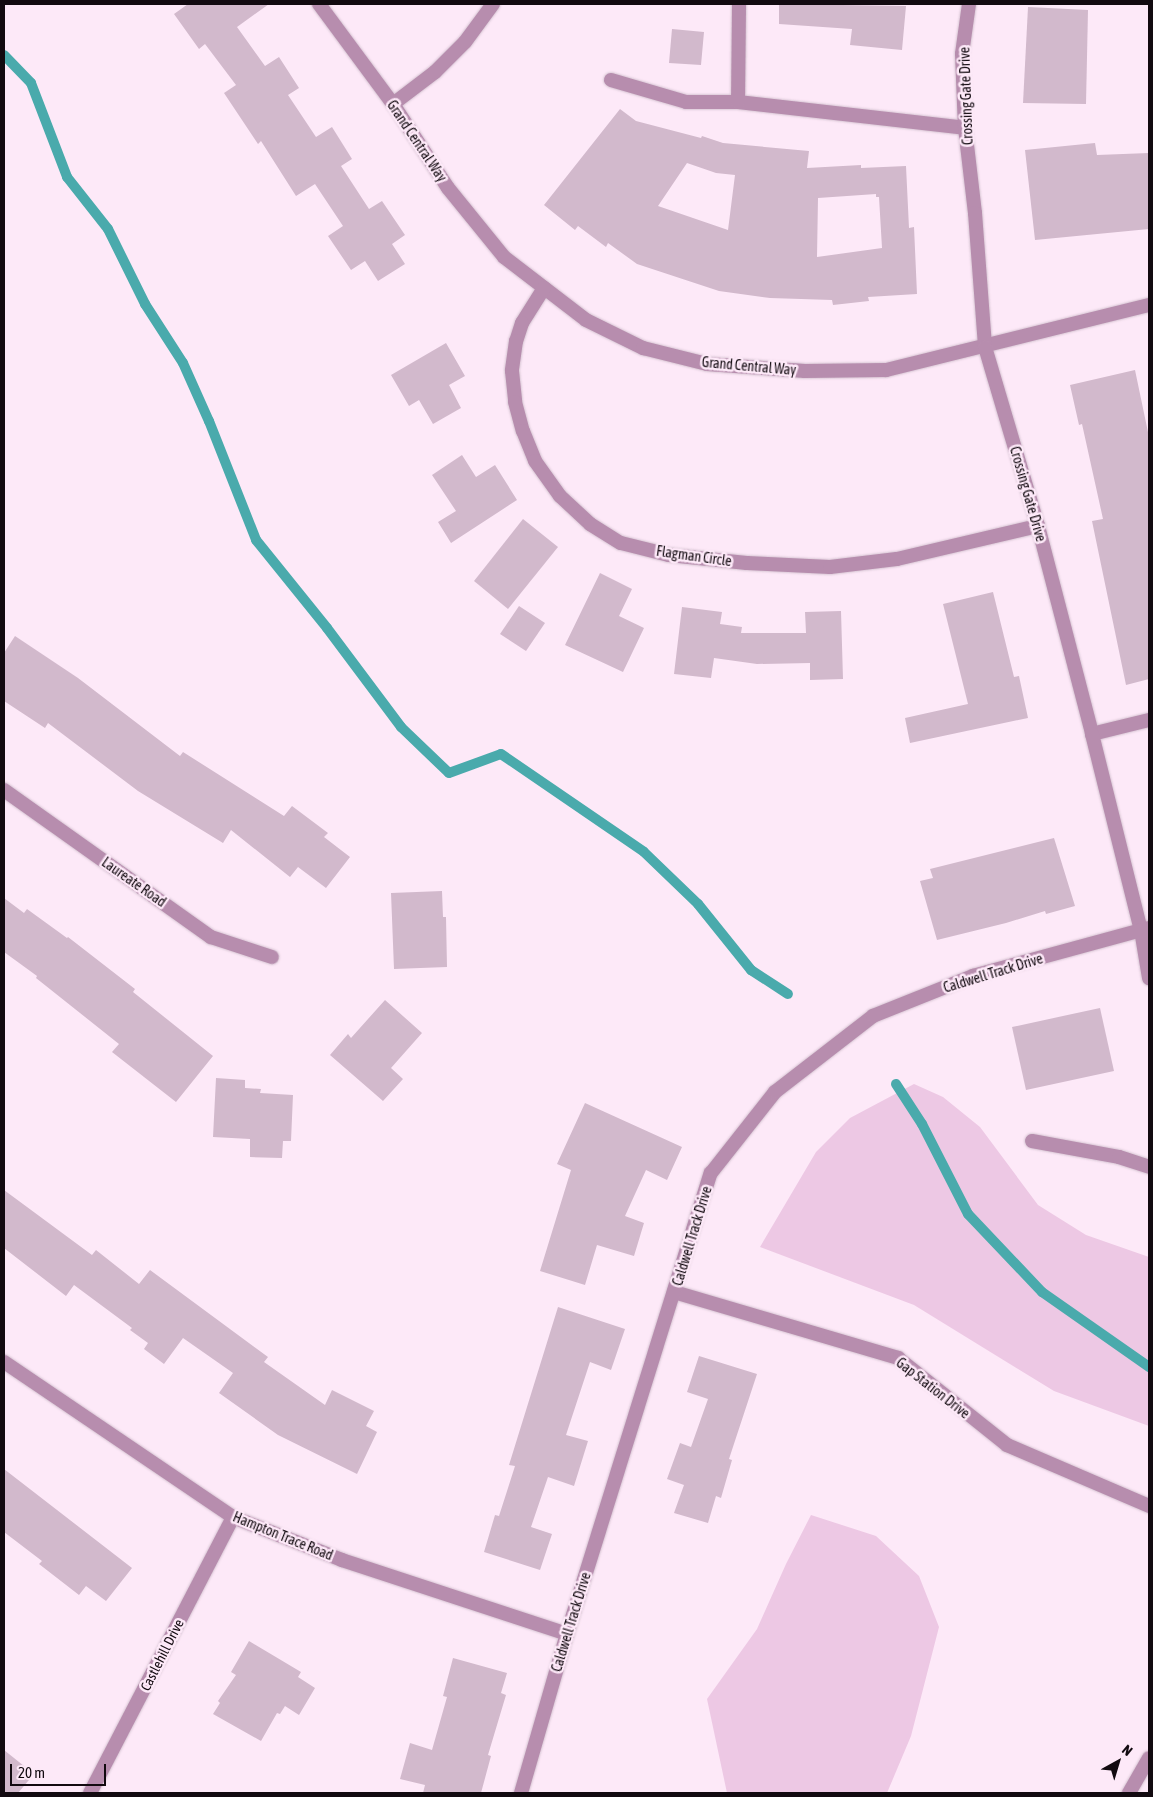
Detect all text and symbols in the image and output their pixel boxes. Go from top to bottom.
street label: Crossing Gate Drive [956,47,976,145]
street label: Grand Central Way [384,97,450,185]
street label: Grand Central Way [701,354,797,378]
street label: Crossing Gate Drive [1006,445,1050,543]
street label: Flagman Circle [655,542,733,570]
street label: Laureate Road [99,854,169,910]
street label: Caldwell Track Drive [941,950,1045,996]
street label: Caldwell Track Drive [669,1184,715,1288]
street label: Gap Station Drive [893,1354,973,1422]
street label: Hampton Trace Road [231,1508,335,1564]
street label: Caldwell Track Drive [548,1570,594,1674]
street label: Castlehill Drive [137,1616,187,1694]
north arrow [1093,1737,1143,1787]
text: N [1119,1742,1136,1759]
scale bar [12,1754,109,1786]
text: 20 m [18,1764,45,1781]

